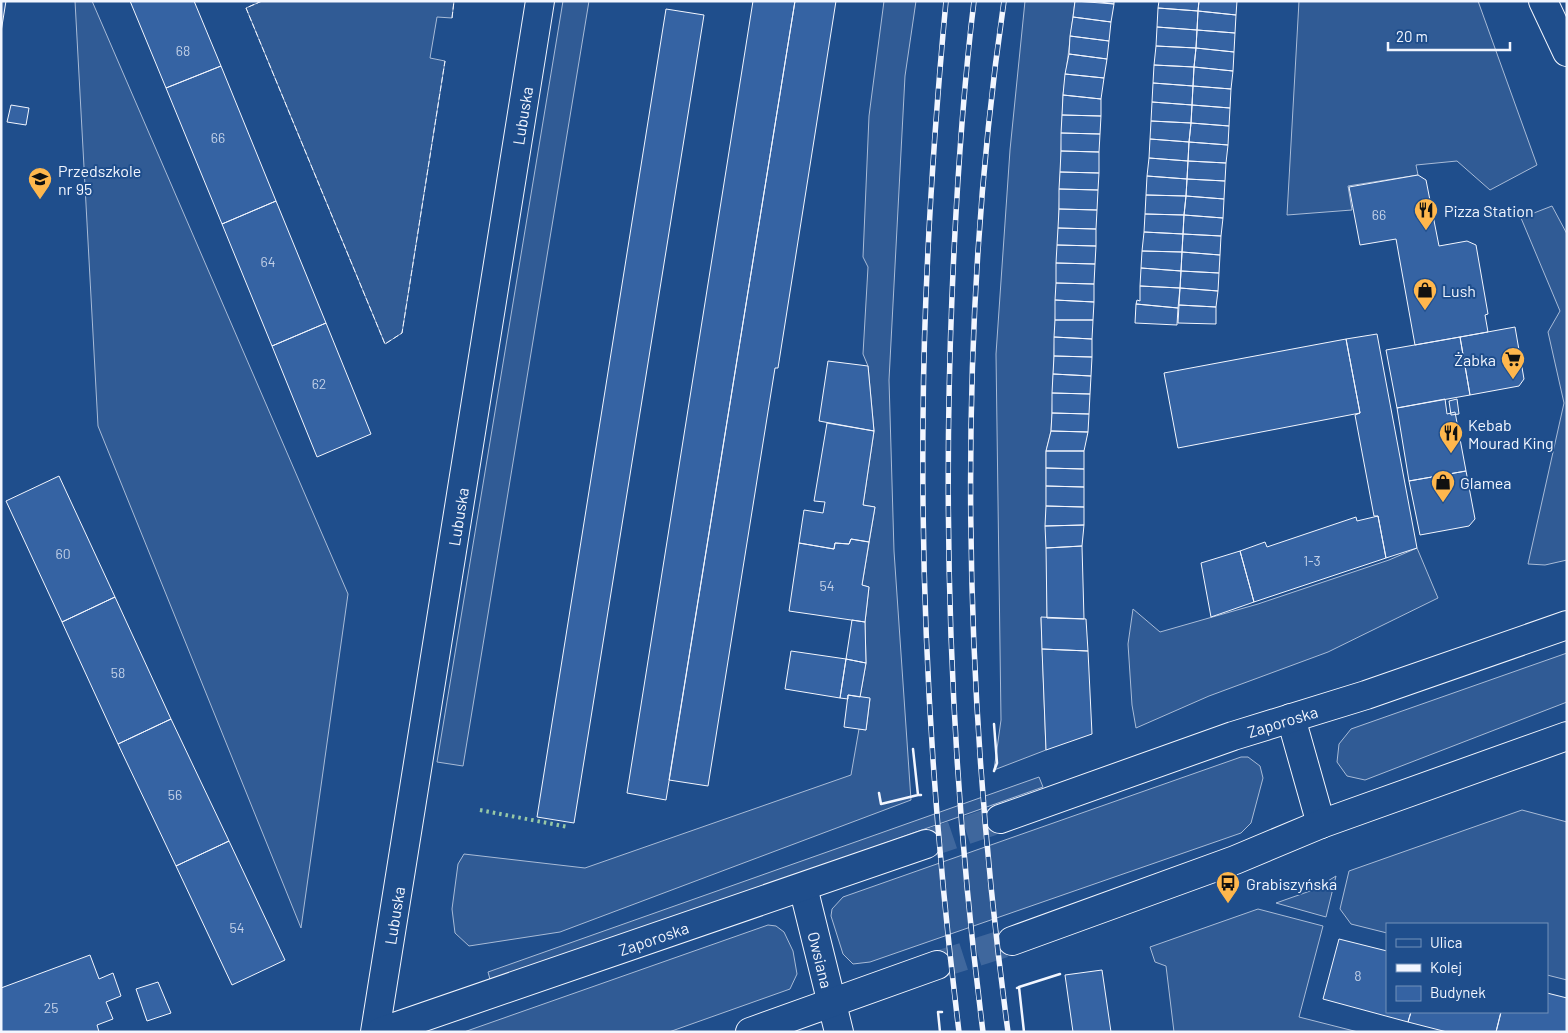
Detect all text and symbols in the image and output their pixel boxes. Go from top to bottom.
scale bar [1388,20,1510,52]
text: 20 m [1396,27,1428,45]
house number: 68 [176,42,190,59]
street label: Lubuska [508,85,536,146]
house number: 66 [211,129,225,146]
place label: Przedszkole nr 95 [58,161,141,198]
school or university icon: Przedszkole nr 95 [27,166,53,200]
restaurant icon: Pizza Station [1413,197,1439,231]
place label: Pizza Station [1444,201,1534,220]
house number: 66 [1372,206,1386,223]
house number: 64 [261,253,275,270]
shop icon: Lush [1412,277,1438,311]
place label: Lush [1442,281,1476,300]
supermarket icon: Żabka [1500,346,1526,380]
place label: Żabka [1454,350,1496,369]
house number: 62 [312,375,326,392]
place label: Kebab Mourad King [1468,415,1554,452]
restaurant icon: Kebab Mourad King [1438,420,1464,454]
shop icon: Glamea [1430,469,1456,503]
place label: Glamea [1460,473,1511,492]
street label: Lubuska [443,486,472,547]
house number: 60 [55,545,71,562]
house number: 1-3 [1303,552,1321,569]
house number: 54 [820,577,834,594]
house number: 58 [111,664,125,681]
street label: Zaporoska [1245,701,1320,741]
house number: 56 [168,786,182,803]
bus stop icon: Grabiszyńska [1215,870,1241,904]
place label: Grabiszyńska [1246,874,1337,893]
street label: Lubuska [380,885,408,946]
street label: Zaporoska [616,917,691,959]
house number: 54 [230,919,244,936]
legend [1386,923,1548,1013]
street label: Owsiana [805,929,837,990]
text: Ulica [1430,933,1462,951]
text: Kolej [1430,958,1462,976]
house number: 8 [1354,967,1362,984]
text: Budynek [1430,983,1486,1001]
house number: 25 [44,999,58,1016]

